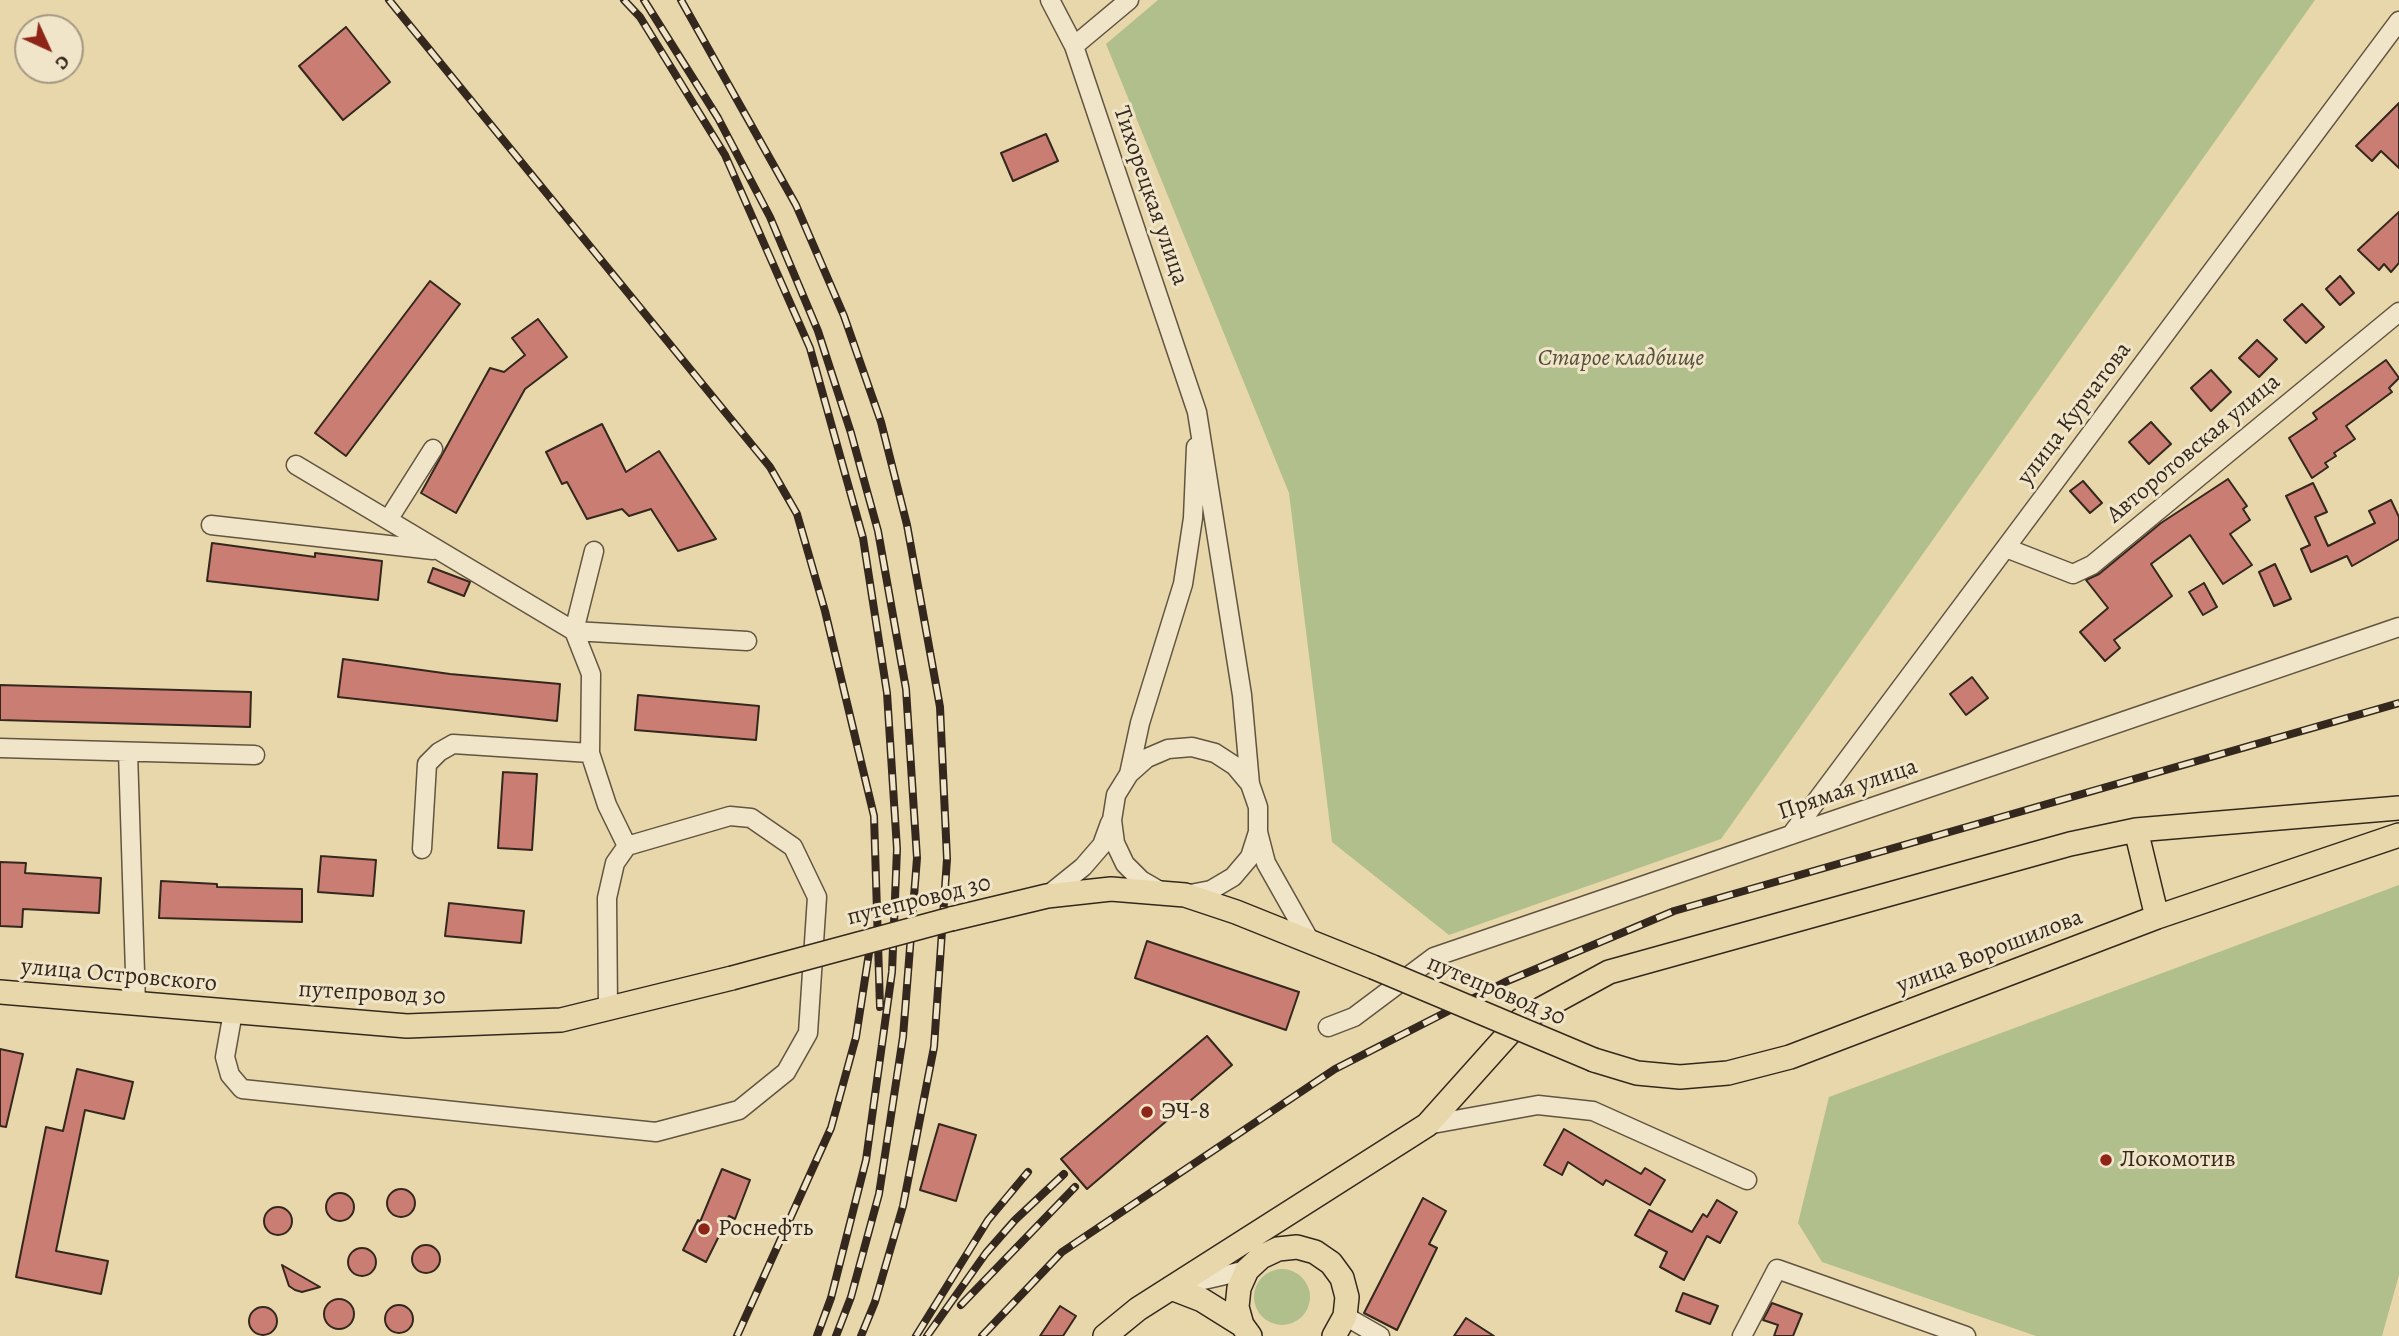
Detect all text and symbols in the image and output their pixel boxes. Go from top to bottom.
north arrow [14,14,84,84]
text: С [49,49,76,76]
street label: Тихорецкая улица [1106,103,1194,289]
street label: улица Курчатова [2012,337,2138,491]
park label: Старое кладбище [1538,345,1704,373]
street label: Авторотовская улица [2101,368,2287,530]
street label: Прямая улица [1775,753,1921,827]
street label: путепровод 30 [844,869,994,933]
street label: улица Ворошилова [1893,903,2087,1001]
street label: путепровод 30 [1423,949,1569,1033]
street label: улица Островского [20,953,218,999]
street label: путепровод 30 [298,976,446,1012]
place label: ЭЧ-8 [1161,1098,1210,1126]
marker: ЭЧ-8 [1139,1104,1155,1120]
place label: Локомотив [2120,1146,2236,1174]
marker: Локомотив [2098,1152,2114,1168]
place label: Роснефть [718,1215,813,1243]
marker: Роснефть [696,1221,712,1237]

